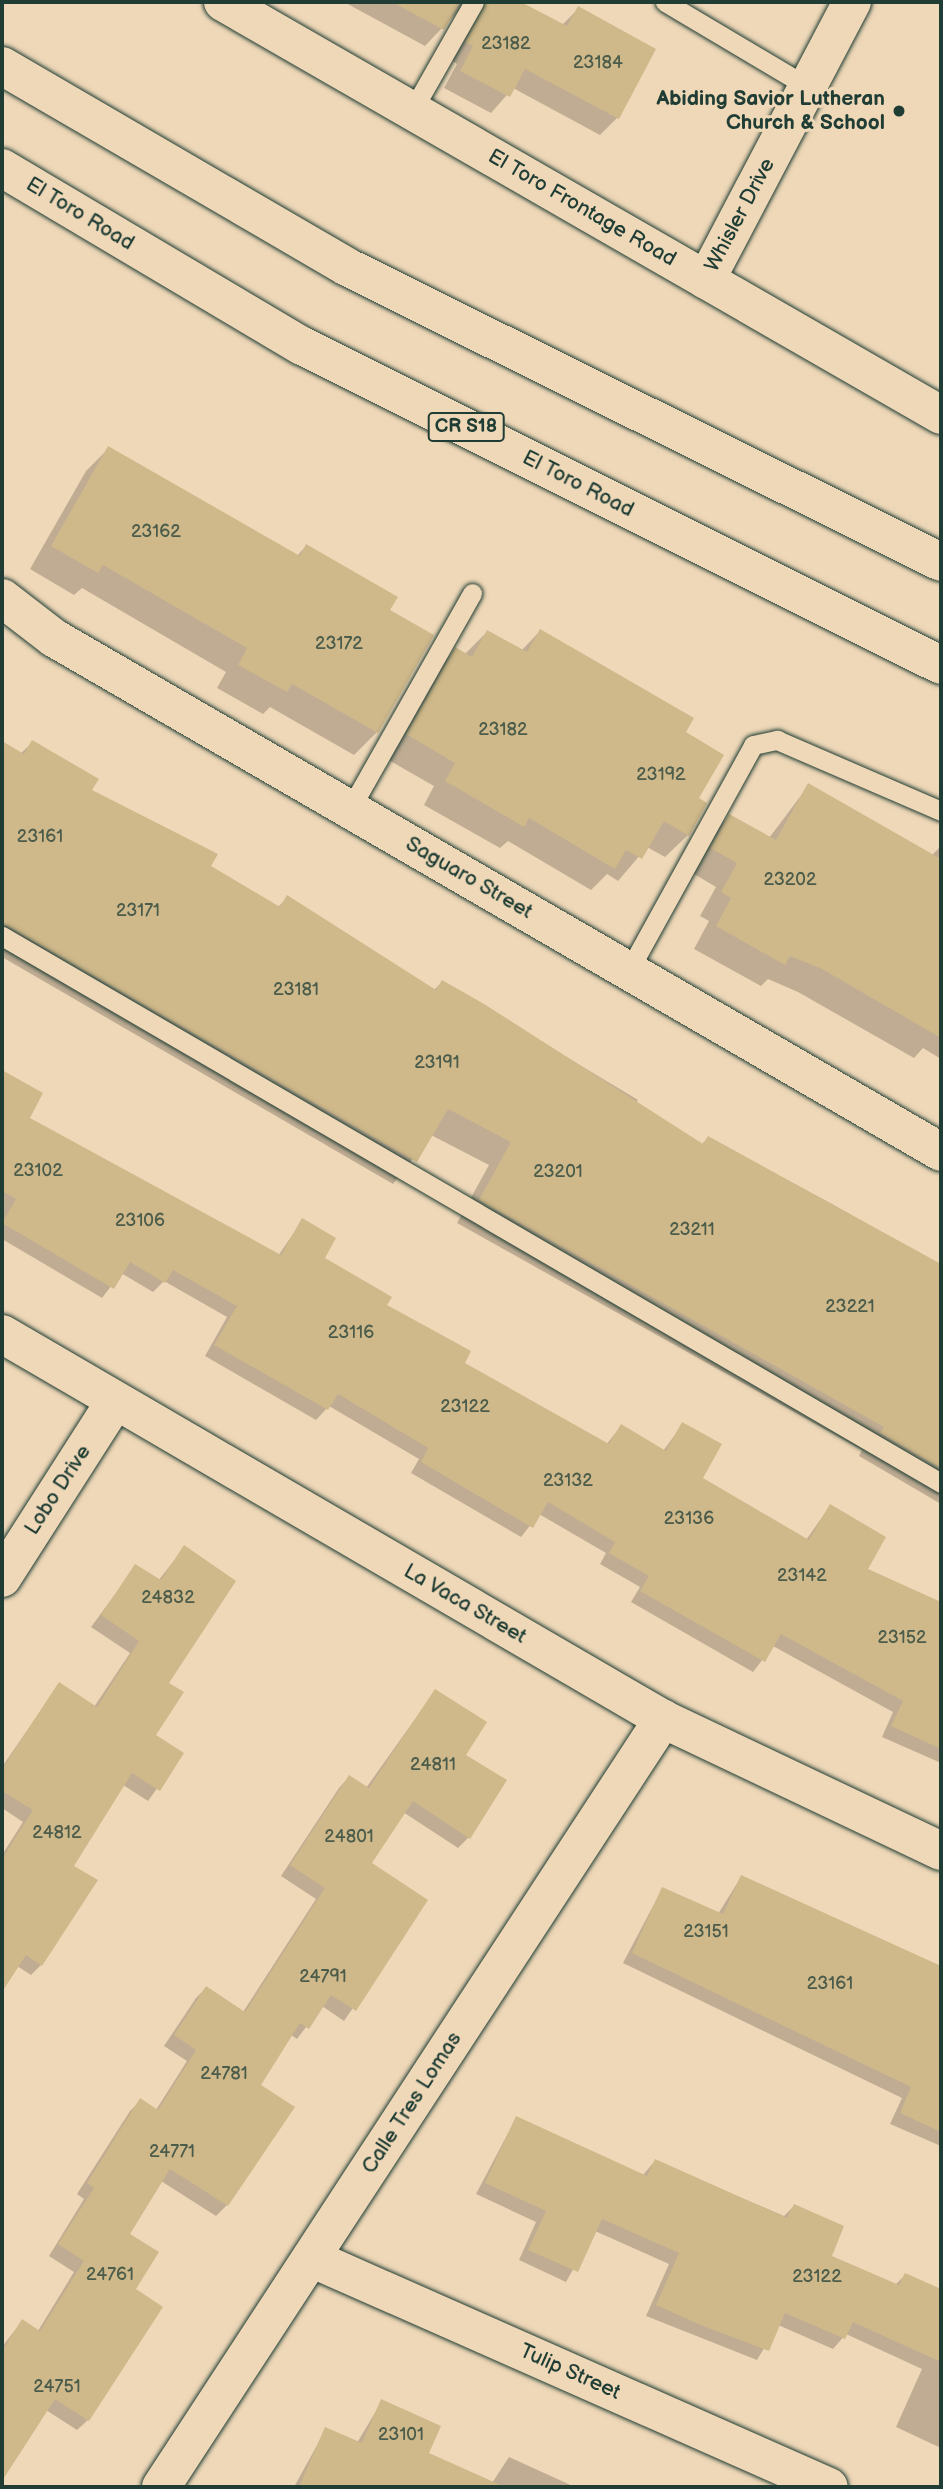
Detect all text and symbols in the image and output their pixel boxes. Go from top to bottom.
house number: 23182 [481,33,531,55]
house number: 23184 [573,52,623,74]
place label: Abiding Savior Lutheran Church & School [656,86,885,136]
marker: Abiding Savior Lutheran Church & School [891,103,907,119]
street label: El Toro Frontage Road [483,144,681,272]
street label: Whisler Drive [700,154,780,276]
street label: El Toro Road [21,172,139,256]
road number: CR S18 [428,412,504,442]
street label: El Toro Road [518,445,638,523]
house number: 23162 [131,521,181,543]
house number: 23172 [315,633,363,655]
house number: 23182 [478,719,528,741]
house number: 23192 [636,764,686,786]
house number: 23161 [17,826,63,848]
street label: Saguaro Street [401,831,537,925]
house number: 23202 [763,869,817,891]
house number: 23171 [116,900,160,922]
house number: 23181 [273,979,319,1001]
house number: 23191 [414,1052,460,1074]
house number: 23102 [13,1160,63,1182]
house number: 23201 [533,1161,583,1183]
house number: 23106 [115,1210,165,1232]
house number: 23211 [669,1219,715,1241]
house number: 23221 [825,1296,875,1318]
house number: 23116 [328,1322,374,1344]
house number: 23122 [440,1396,490,1418]
street label: Lobo Drive [20,1440,96,1540]
house number: 23132 [543,1470,593,1492]
house number: 23136 [664,1508,714,1530]
street label: La Vaca Street [399,1558,531,1650]
house number: 23142 [777,1565,827,1587]
house number: 24832 [141,1587,195,1609]
house number: 23152 [877,1627,927,1649]
house number: 24811 [410,1754,456,1776]
house number: 24812 [32,1822,82,1844]
house number: 24801 [324,1826,374,1848]
house number: 23151 [683,1921,729,1943]
house number: 24791 [299,1966,347,1988]
house number: 23161 [807,1973,853,1995]
street label: Calle Tres Lomas [357,2027,467,2179]
house number: 24781 [200,2063,248,2085]
house number: 24771 [149,2141,195,2163]
house number: 24761 [86,2264,134,2286]
house number: 23122 [792,2266,842,2288]
street label: Tulip Street [516,2339,624,2405]
house number: 24751 [33,2376,81,2398]
house number: 23101 [378,2424,424,2446]

